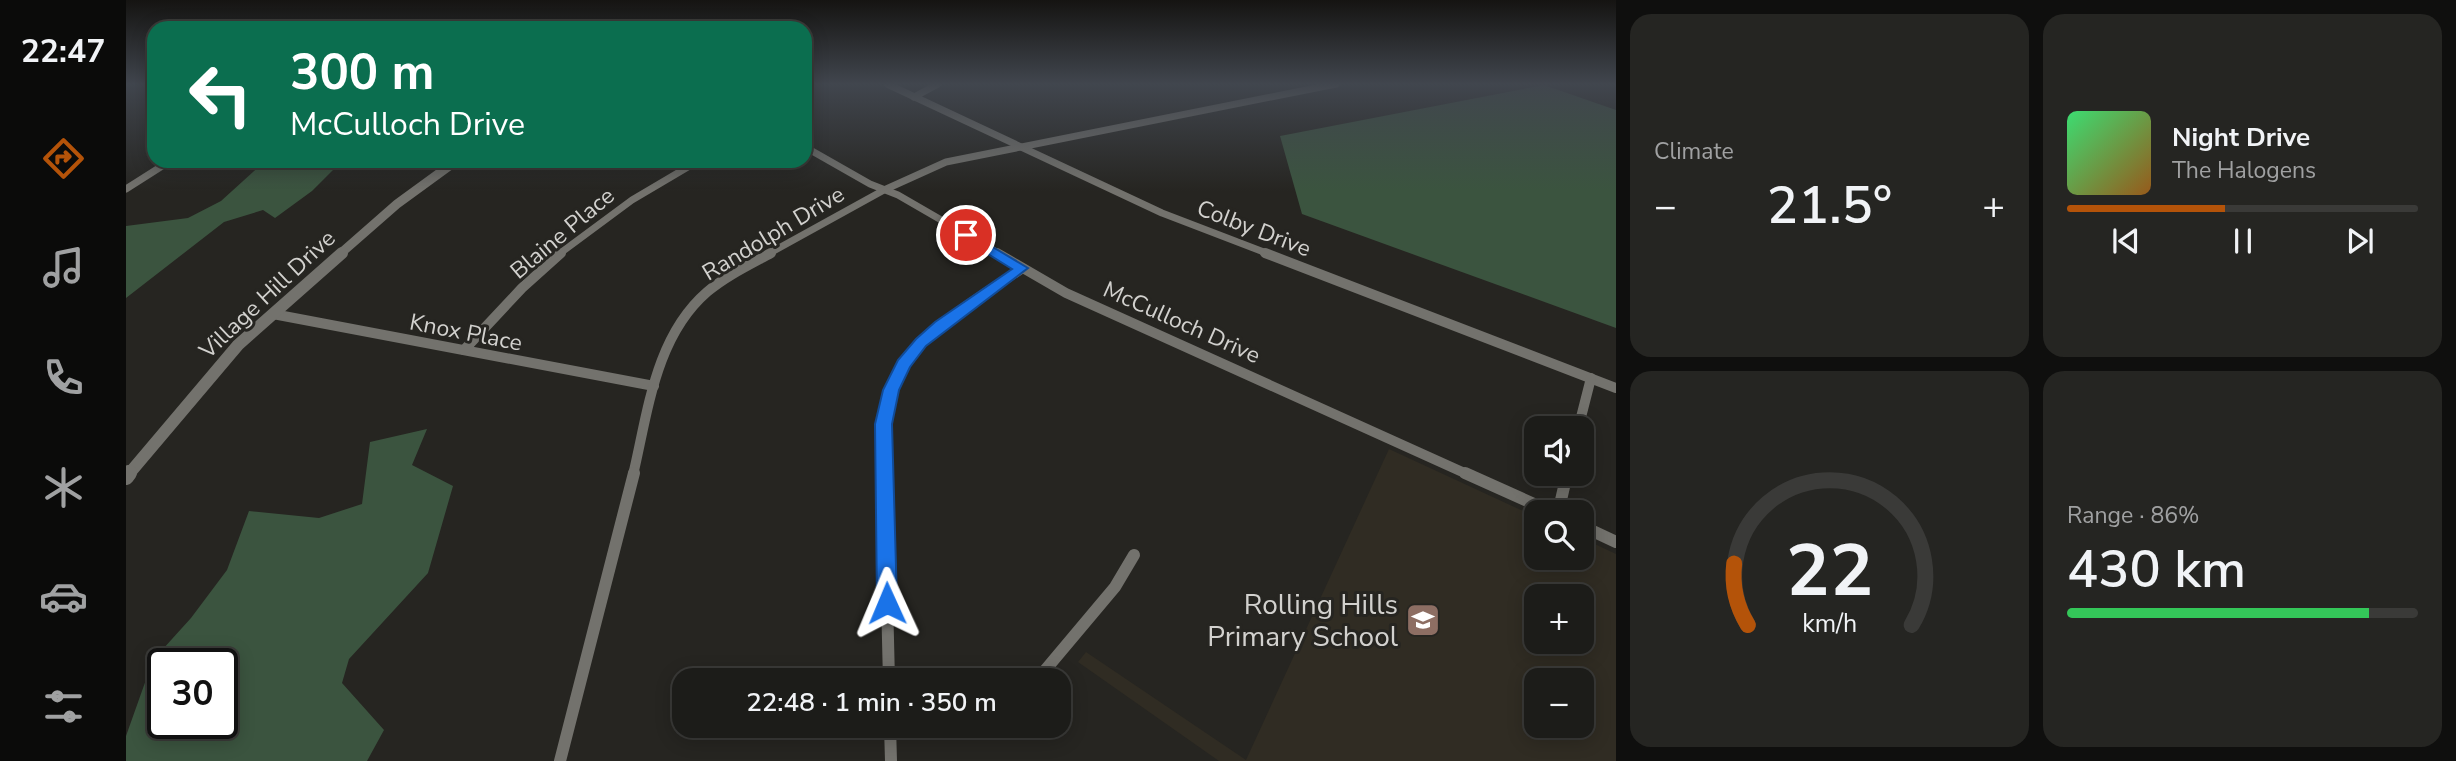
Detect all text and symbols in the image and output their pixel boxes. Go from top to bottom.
text: 22:47 [21,30,105,73]
text: 300 m [290,39,434,106]
icon: left [175,49,266,140]
text: McCulloch Drive [290,103,525,146]
text: Night Drive [2172,120,2310,155]
icon: directions [39,134,88,183]
text: Climate [1654,136,1734,167]
text: The Halogens [2172,155,2316,186]
text: 21.5° [1767,170,1892,241]
street label: Randolph Drive [696,179,850,288]
street label: Blaine Place [504,181,621,286]
text: − [1654,181,1677,232]
text: + [1982,181,2005,232]
street label: Colby Drive [1192,193,1315,264]
pin [936,205,996,265]
icon: arrive [947,216,985,254]
icon: previous [2107,222,2145,260]
icon: pause [2224,222,2262,260]
icon: next [2341,222,2379,260]
street label: Village Hill Drive [192,223,342,366]
icon: music [39,243,88,292]
street label: McCulloch Drive [1098,274,1265,371]
street label: Knox Place [407,306,525,359]
icon: phone [39,353,88,402]
map controls [1524,416,1594,738]
button: sound [1524,416,1594,486]
icon: climate [39,463,88,512]
button: search [1524,500,1594,570]
text: Range · 86% [2067,500,2199,531]
text: 22 [1786,521,1873,621]
text: 430 km [2067,534,2246,605]
position arrow [850,566,924,640]
icon: car [39,572,88,621]
button: + [1524,584,1594,654]
place label: Rolling Hills Primary School [1207,586,1399,656]
school or university icon: Rolling Hills Primary School [1404,601,1442,639]
text: km/h [1802,607,1857,641]
speed limit sign: 30 [147,648,238,739]
button: − [1524,668,1594,738]
icon: filters [39,682,88,731]
text: 22:48 · 1 min · 350 m [746,685,997,720]

